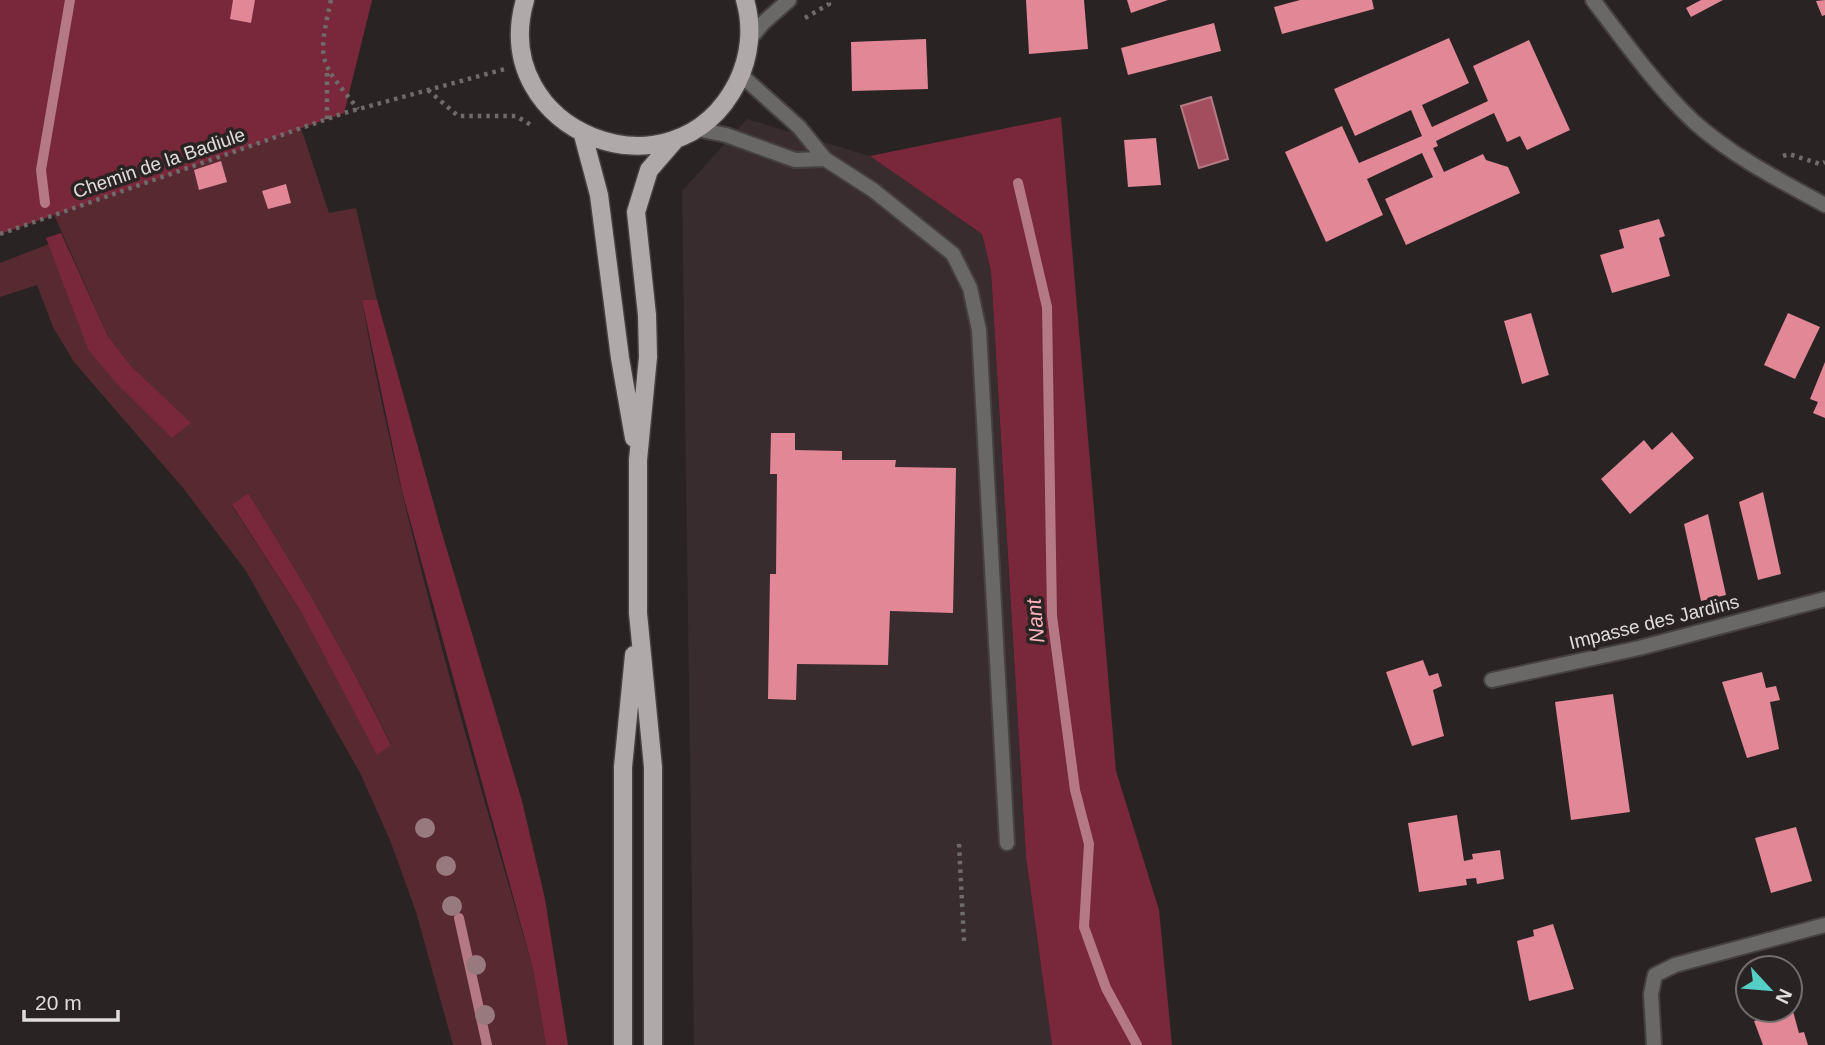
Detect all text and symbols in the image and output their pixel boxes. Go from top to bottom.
street label: Chemin de la Badiule [70,124,248,202]
street label: Impasse des Jardins [1567,591,1741,653]
water label: Nant [1022,597,1048,644]
north arrow [1734,954,1804,1024]
scale bar [24,978,119,1022]
text: N [1771,985,1796,1007]
text: 20 m [35,991,82,1014]

